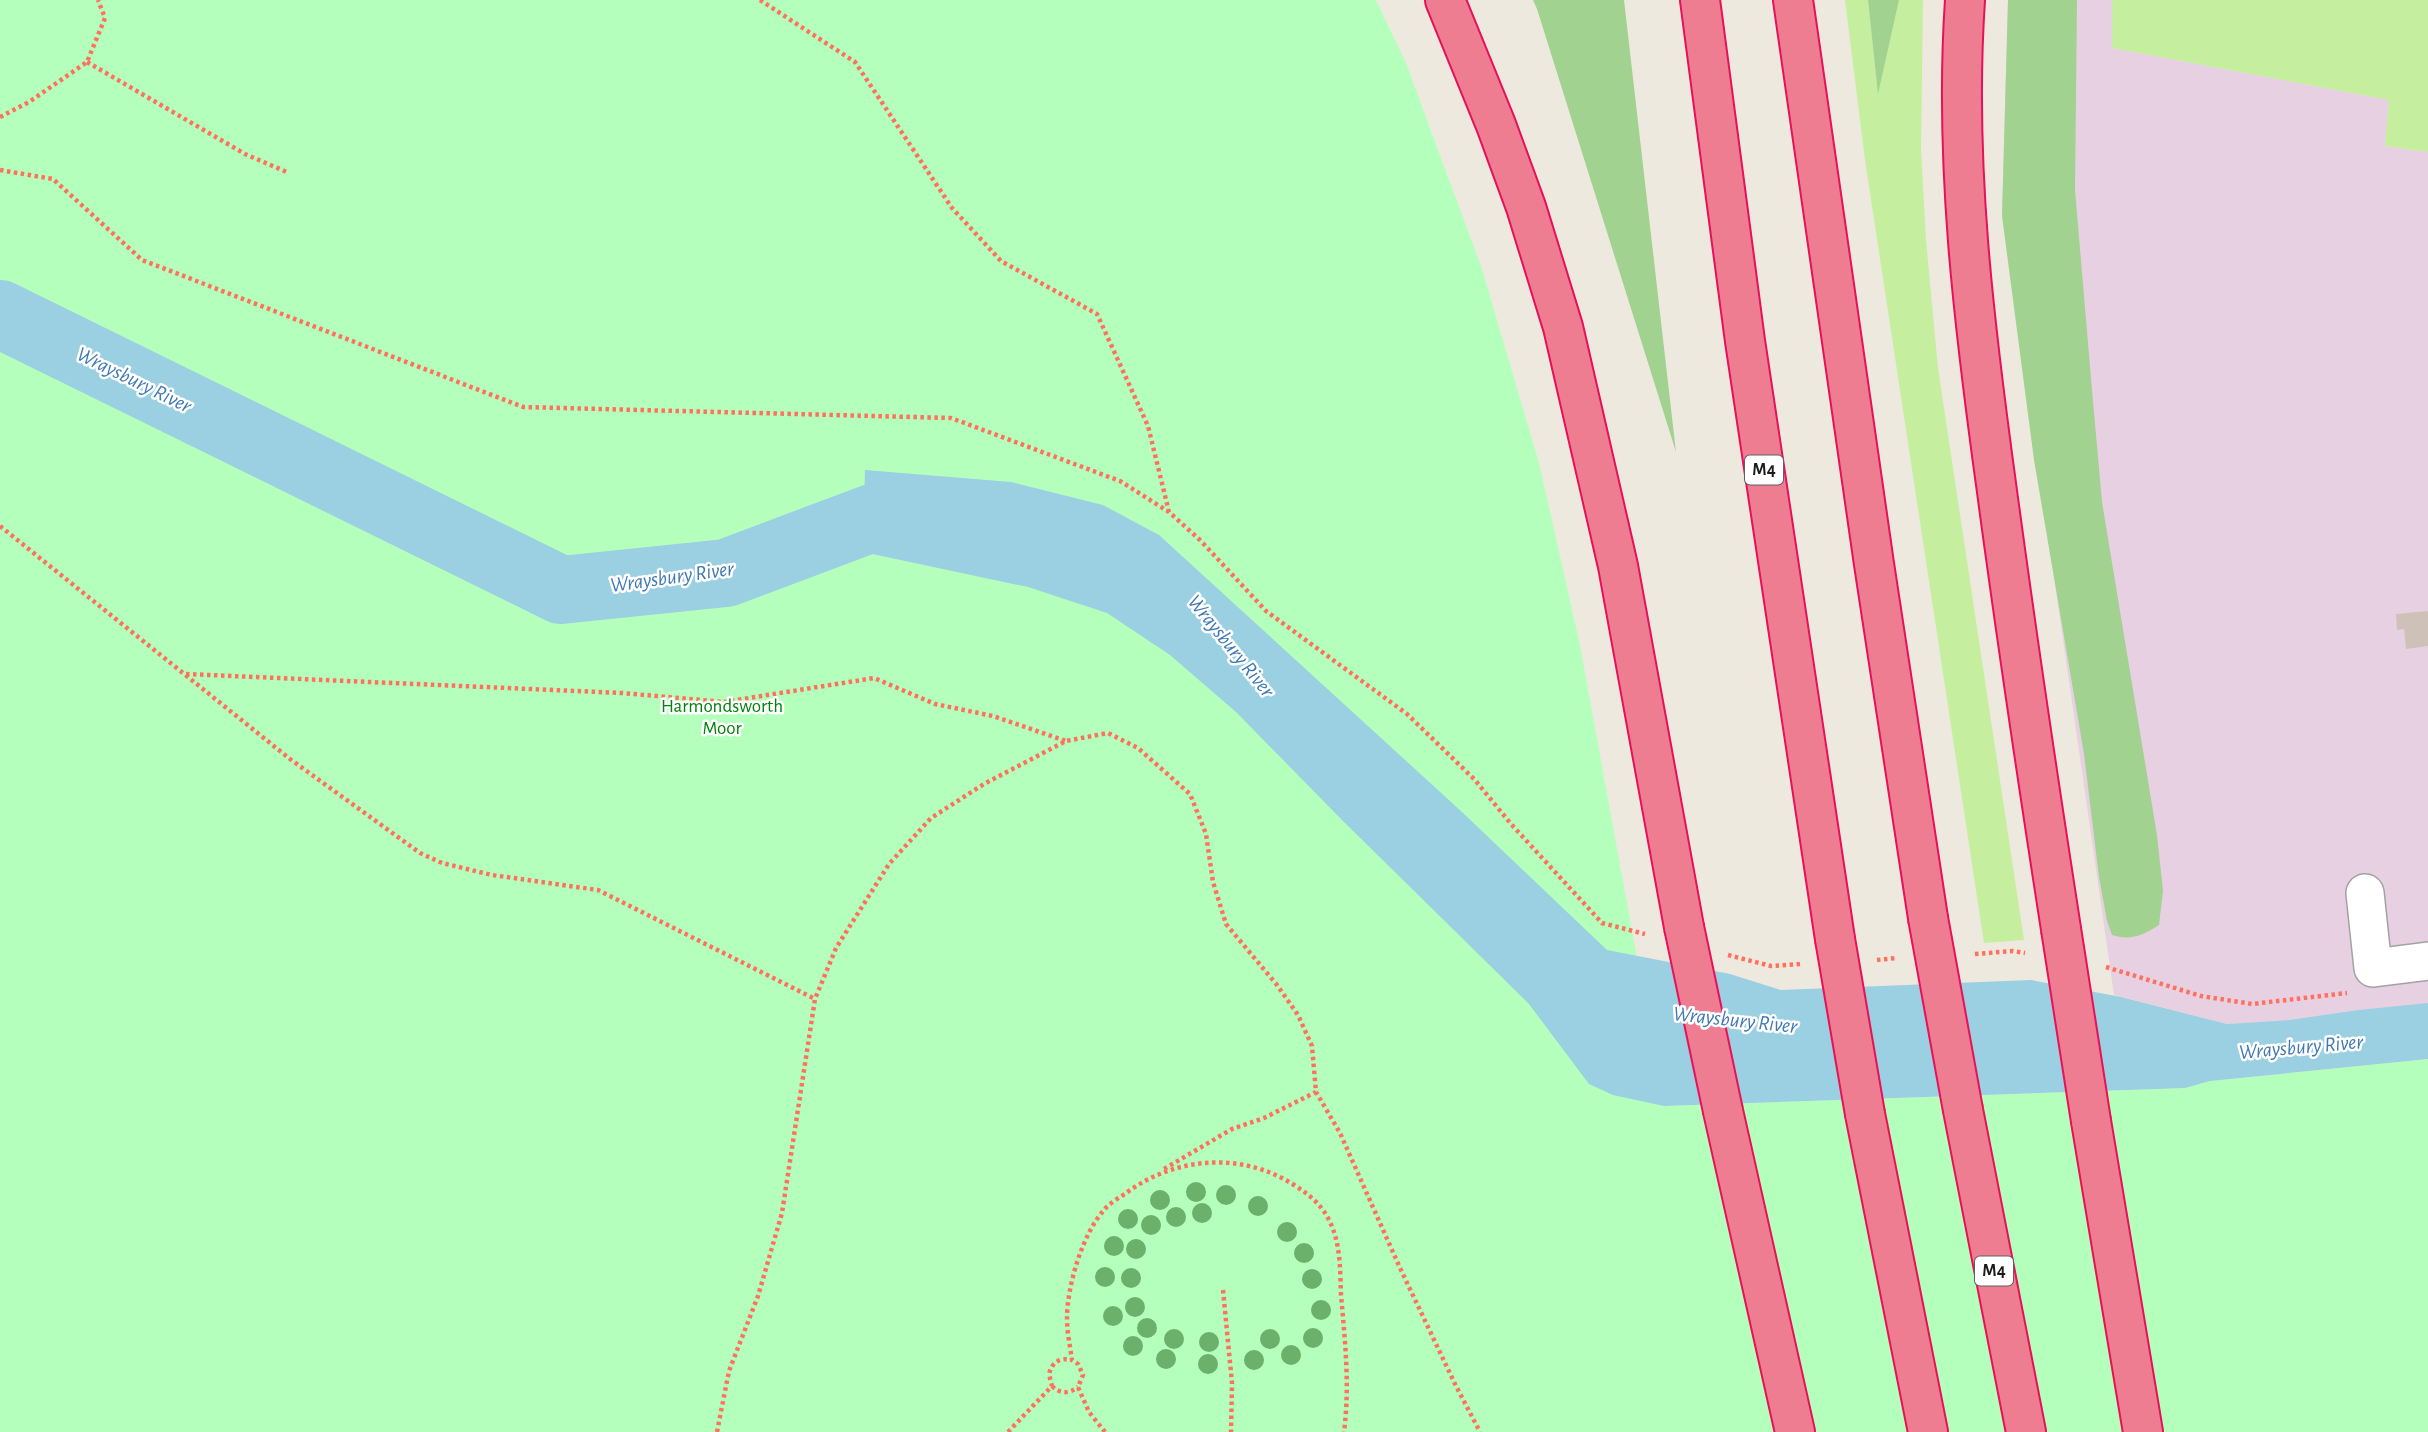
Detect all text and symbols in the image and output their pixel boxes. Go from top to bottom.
water label: Wraysbury River [73,343,196,417]
road number: M4 [1745,456,1783,484]
water label: Wraysbury River [609,558,736,596]
water label: Wraysbury River [1184,591,1279,702]
park label: Harmondsworth Moor [661,697,783,738]
water label: Wraysbury River [1672,1003,1799,1037]
water label: Wraysbury River [2238,1031,2365,1063]
road number: M4 [1975,1256,2013,1286]

